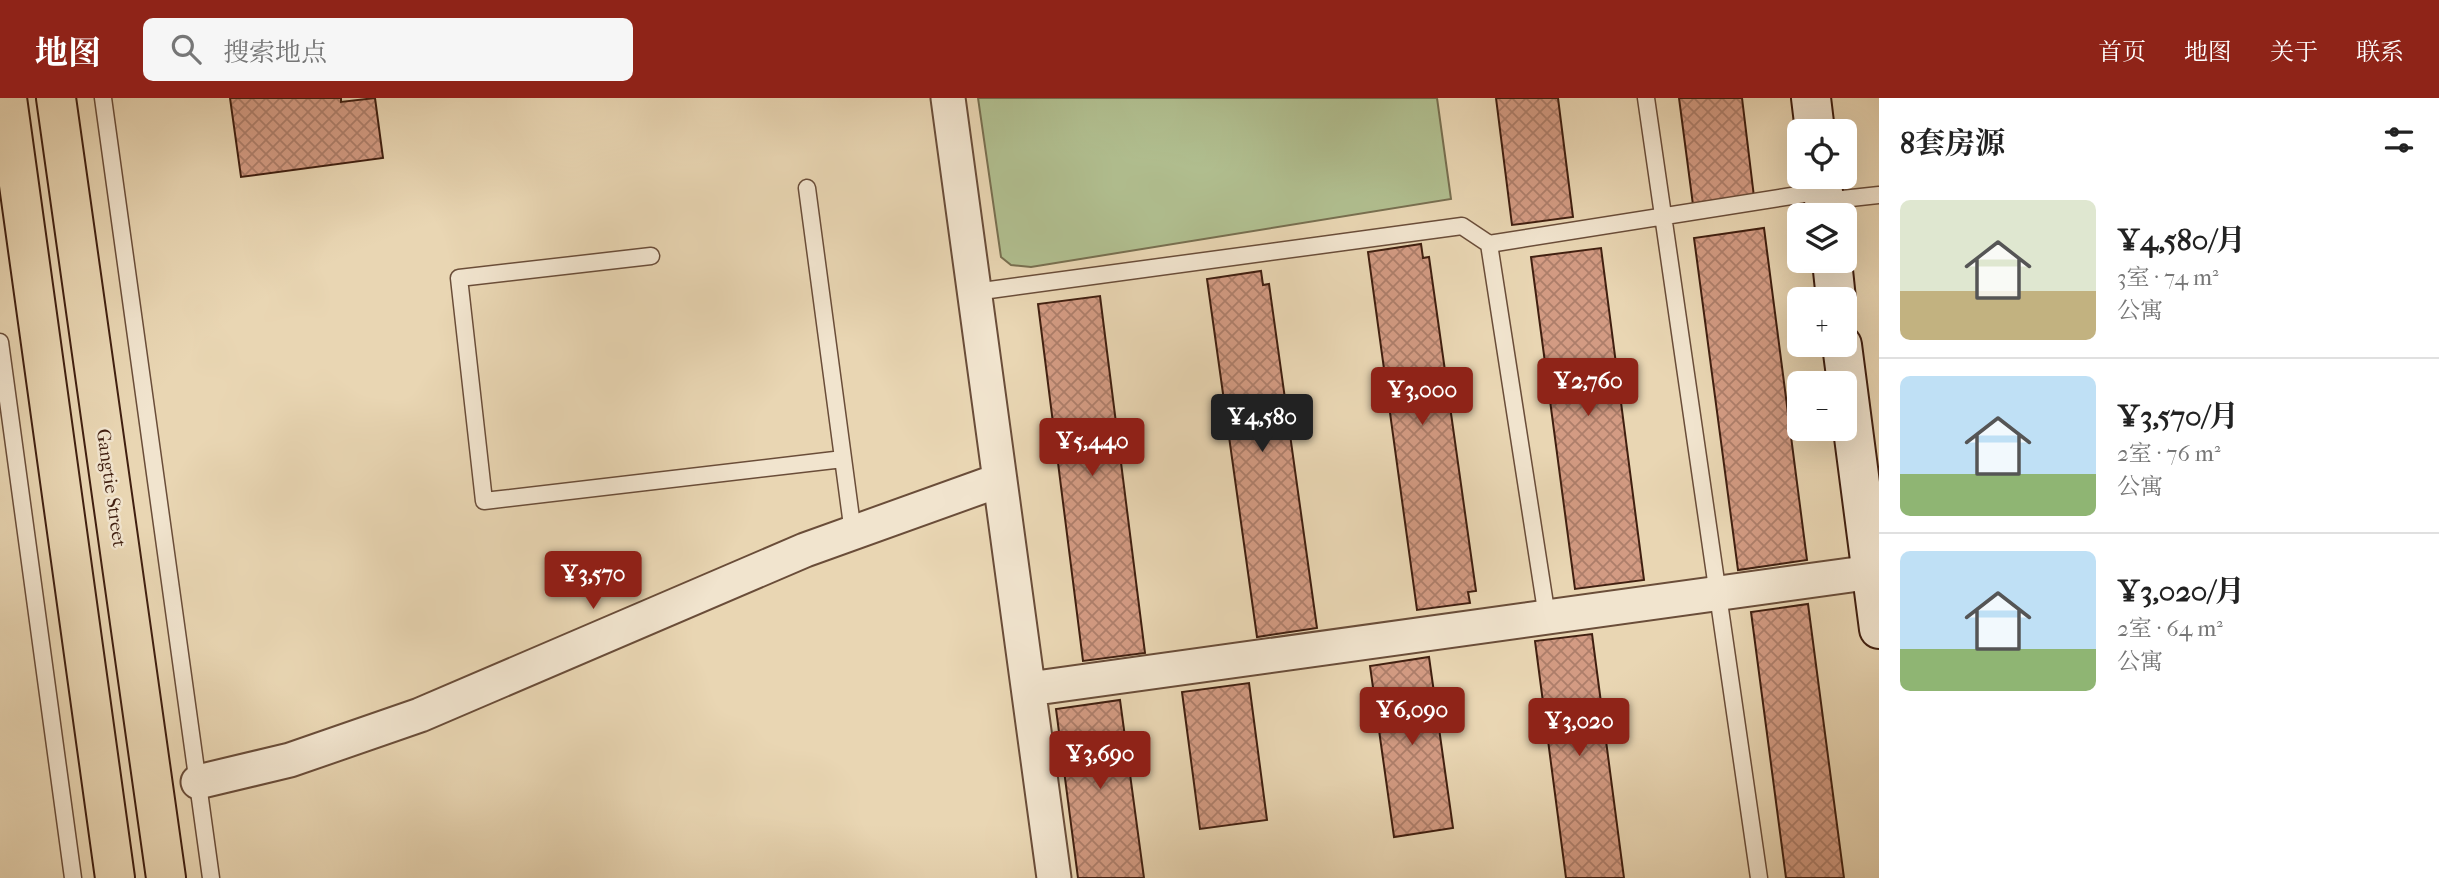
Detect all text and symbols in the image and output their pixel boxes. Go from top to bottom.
search box [143,18,633,81]
icon: search [167,30,205,68]
text: 地图 [35,34,101,73]
text: 搜索地点 [223,37,327,68]
text: 首页 [2098,38,2146,66]
text: 地图 [2184,38,2232,66]
text: 关于 [2270,38,2318,66]
text: 联系 [2356,38,2404,66]
map controls [1787,119,1857,441]
button: locate [1787,119,1857,189]
icon: filters [2380,121,2418,159]
text: 8套房源 [1900,126,2005,161]
button: layers [1787,203,1857,273]
text: ¥4,580/月 [2117,223,2246,258]
icon: home [1956,228,2040,312]
text: 3室 · 74 m² [2117,264,2219,291]
button: + [1787,287,1857,357]
text: 公寓 [2117,297,2163,324]
pin: ¥2,760 [1531,358,1645,418]
text: ¥2,760 [1553,367,1623,394]
pin: ¥3,000 [1365,368,1479,427]
button: − [1787,371,1857,441]
text: ¥3,000 [1387,376,1457,403]
pin: ¥4,580 [1205,394,1319,454]
text: ¥3,570/月 [2117,399,2239,434]
text: ¥4,580 [1227,403,1297,430]
icon: home [1956,404,2040,488]
pin: ¥5,440 [1035,418,1149,478]
street label: Gangtie Street [92,427,130,549]
text: ¥5,440 [1055,427,1129,454]
text: 2室 · 76 m² [2117,440,2220,467]
text: 公寓 [2117,473,2163,500]
pin: ¥3,570 [536,552,650,611]
text: ¥3,570 [561,560,625,587]
text: ¥3,020/月 [2117,574,2245,609]
icon: home [1956,579,2040,663]
text: 2室 · 64 m² [2117,615,2223,642]
text: 公寓 [2117,648,2163,675]
pin: ¥6,090 [1355,688,1469,747]
text: ¥6,090 [1376,696,1448,723]
pin: ¥3,020 [1522,698,1636,758]
text: ¥3,020 [1544,707,1614,734]
pin: ¥3,690 [1043,732,1157,791]
text: ¥3,690 [1065,740,1135,767]

